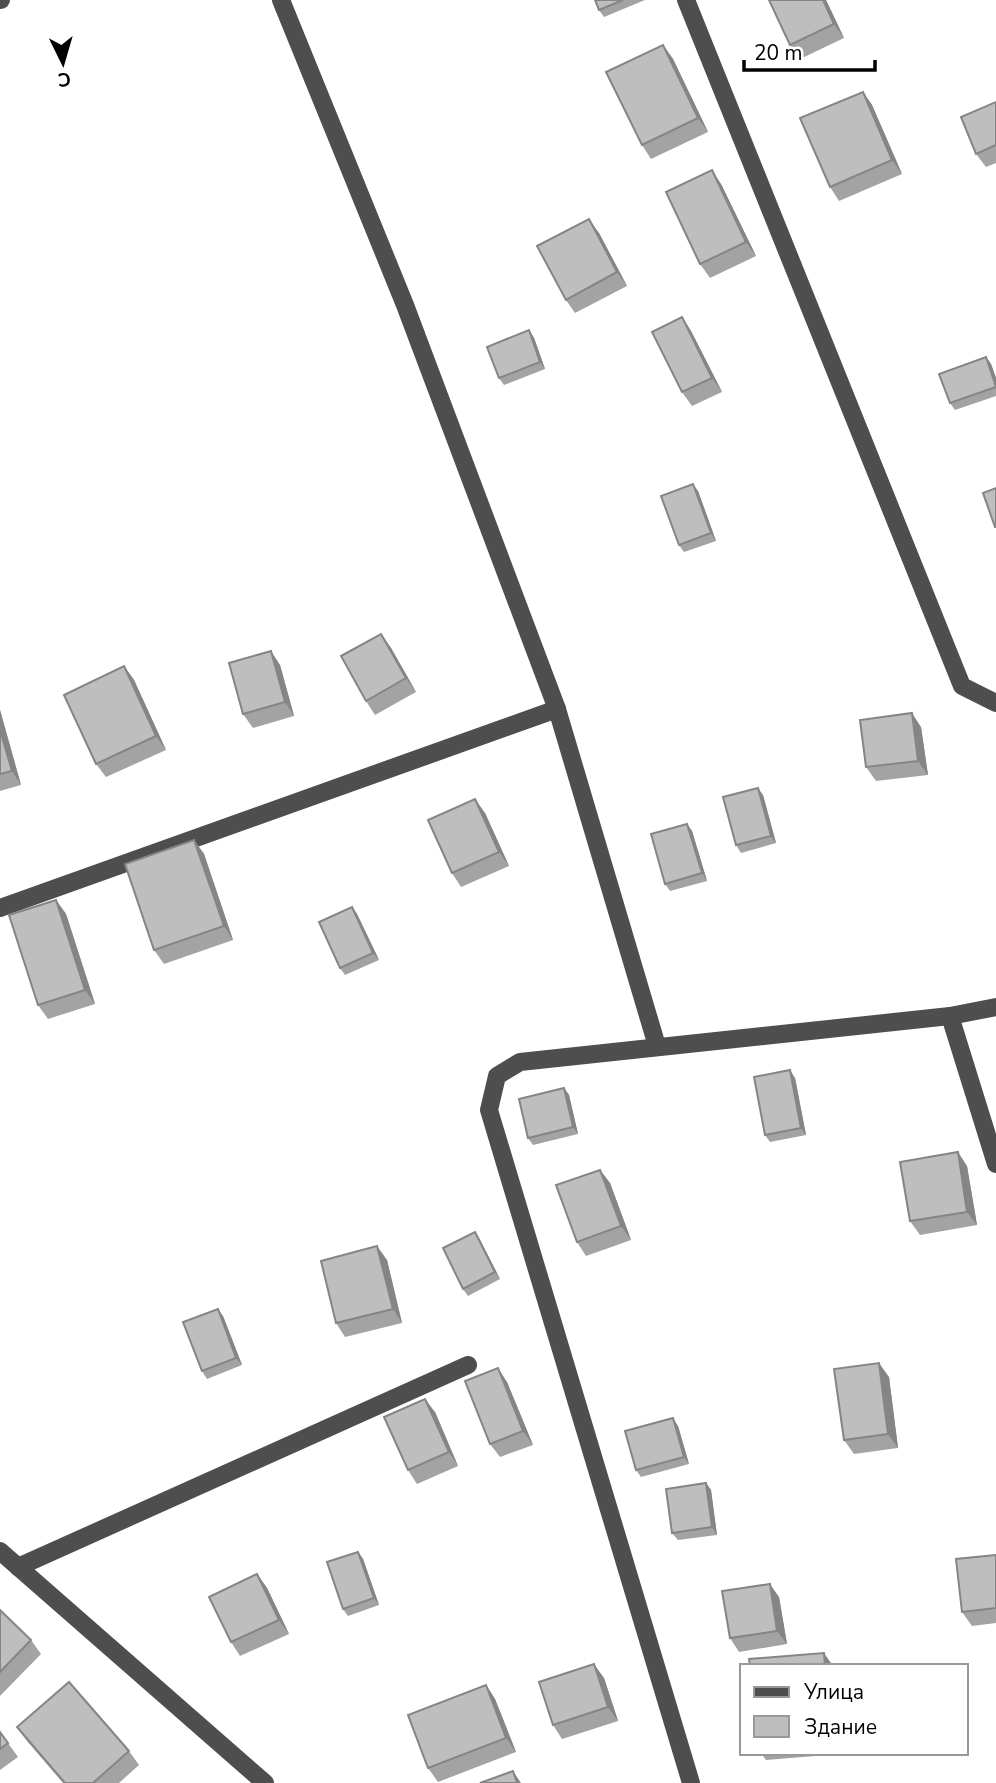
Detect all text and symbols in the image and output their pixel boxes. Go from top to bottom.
north arrow [28,28,98,98]
scale bar [744,28,875,72]
text: 20 m [754,39,803,67]
text: С [57,65,72,92]
legend [740,1664,968,1755]
text: Улица [803,1678,864,1706]
text: Здание [804,1713,877,1741]

